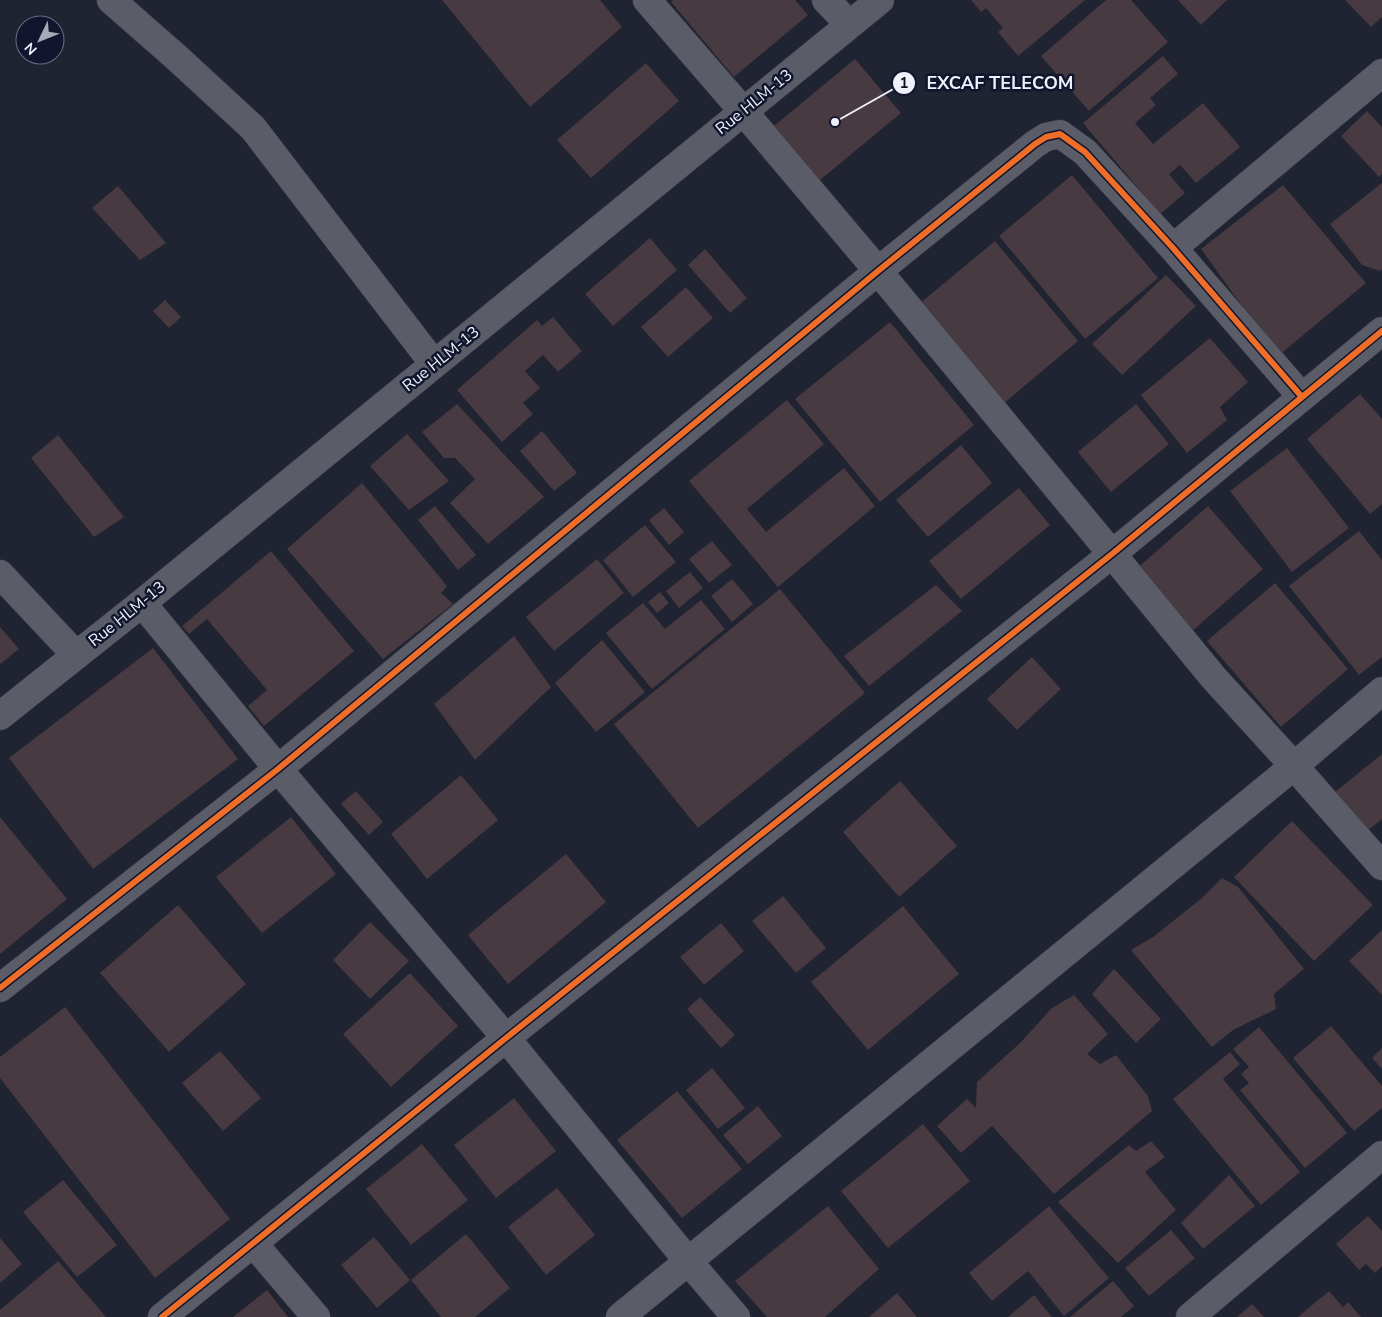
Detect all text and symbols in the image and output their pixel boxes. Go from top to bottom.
north arrow [15,15,65,65]
text: N [20,38,41,59]
street label: Rue HLM-13 [711,64,797,140]
callout: EXCAF TELECOM [891,66,1083,99]
text: EXCAF TELECOM [927,71,1073,95]
text: 1 [899,73,909,93]
street label: Rue HLM-13 [398,321,484,397]
street label: Rue HLM-13 [84,576,170,652]

